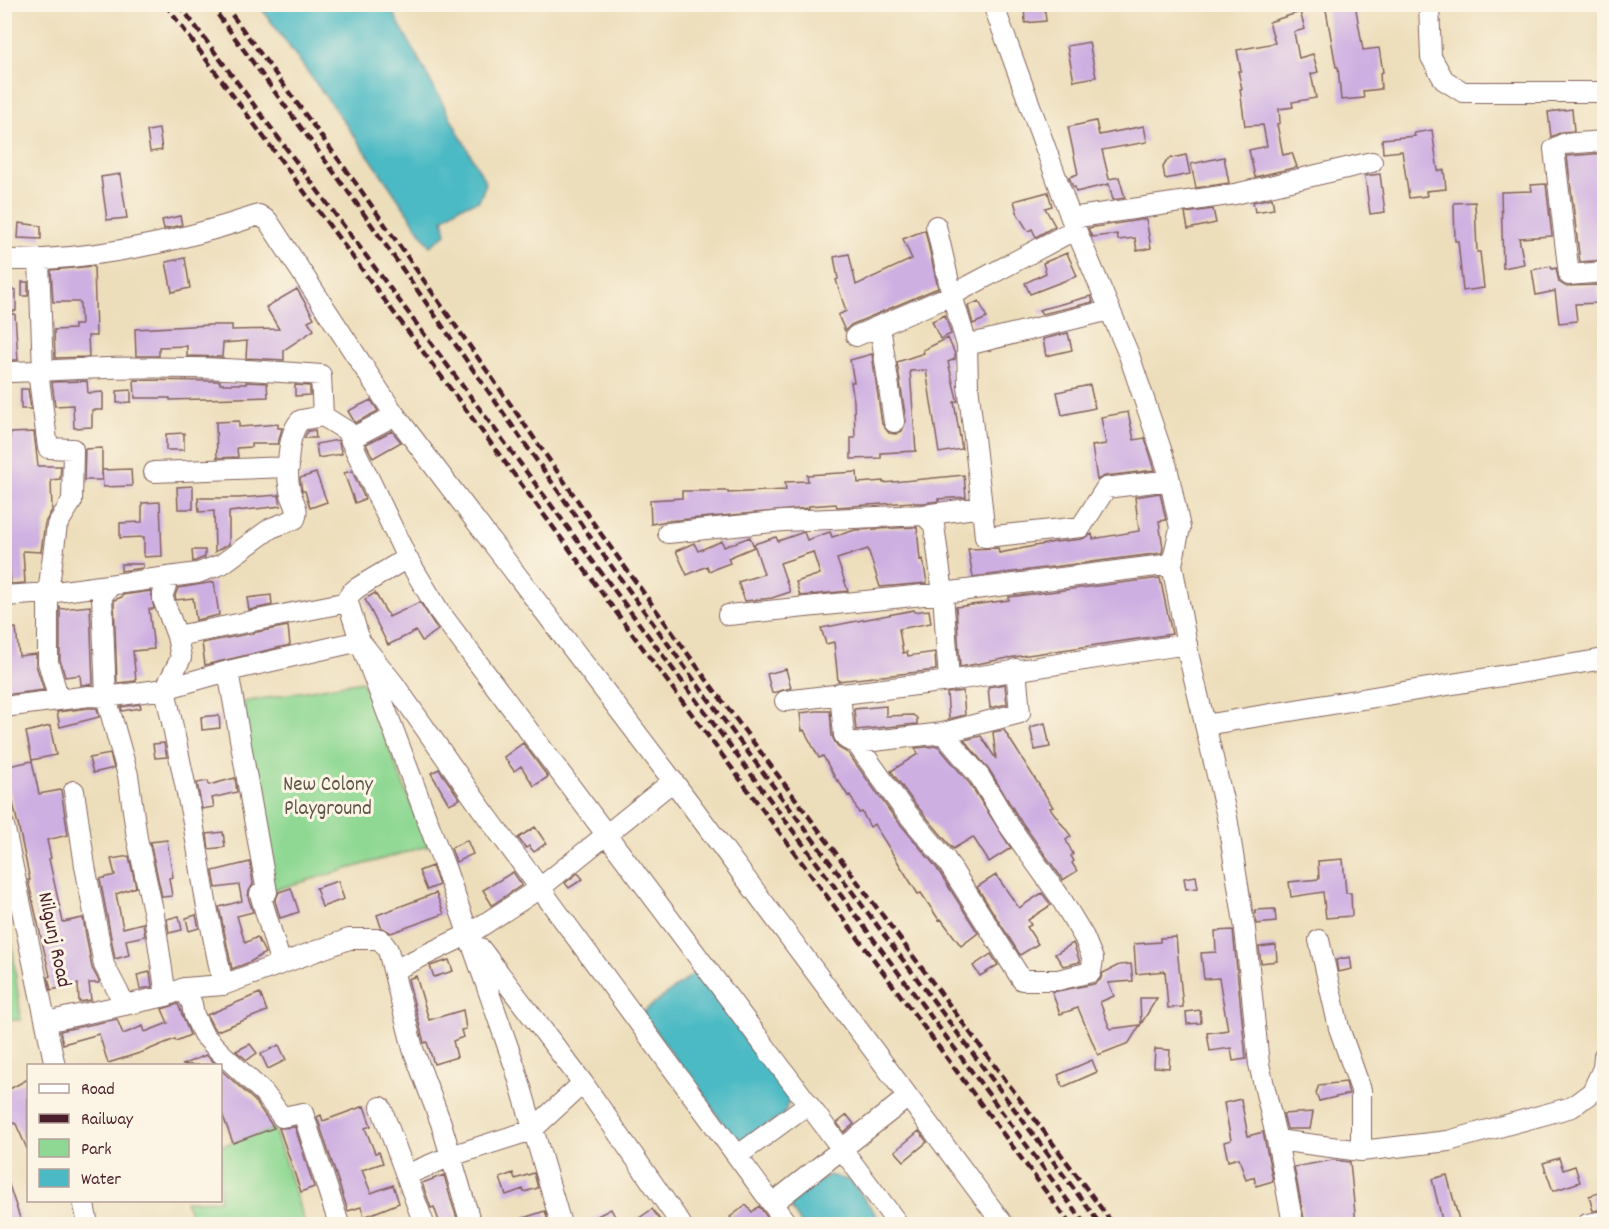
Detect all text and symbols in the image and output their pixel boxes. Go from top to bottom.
park label: New Colony Playground [283,771,374,825]
street label: Nilgunj Road [28,890,78,990]
legend [27,1064,222,1202]
text: Road [81,1078,115,1103]
text: Railway [81,1108,134,1133]
text: Park [81,1138,112,1163]
text: Water [81,1168,121,1193]

